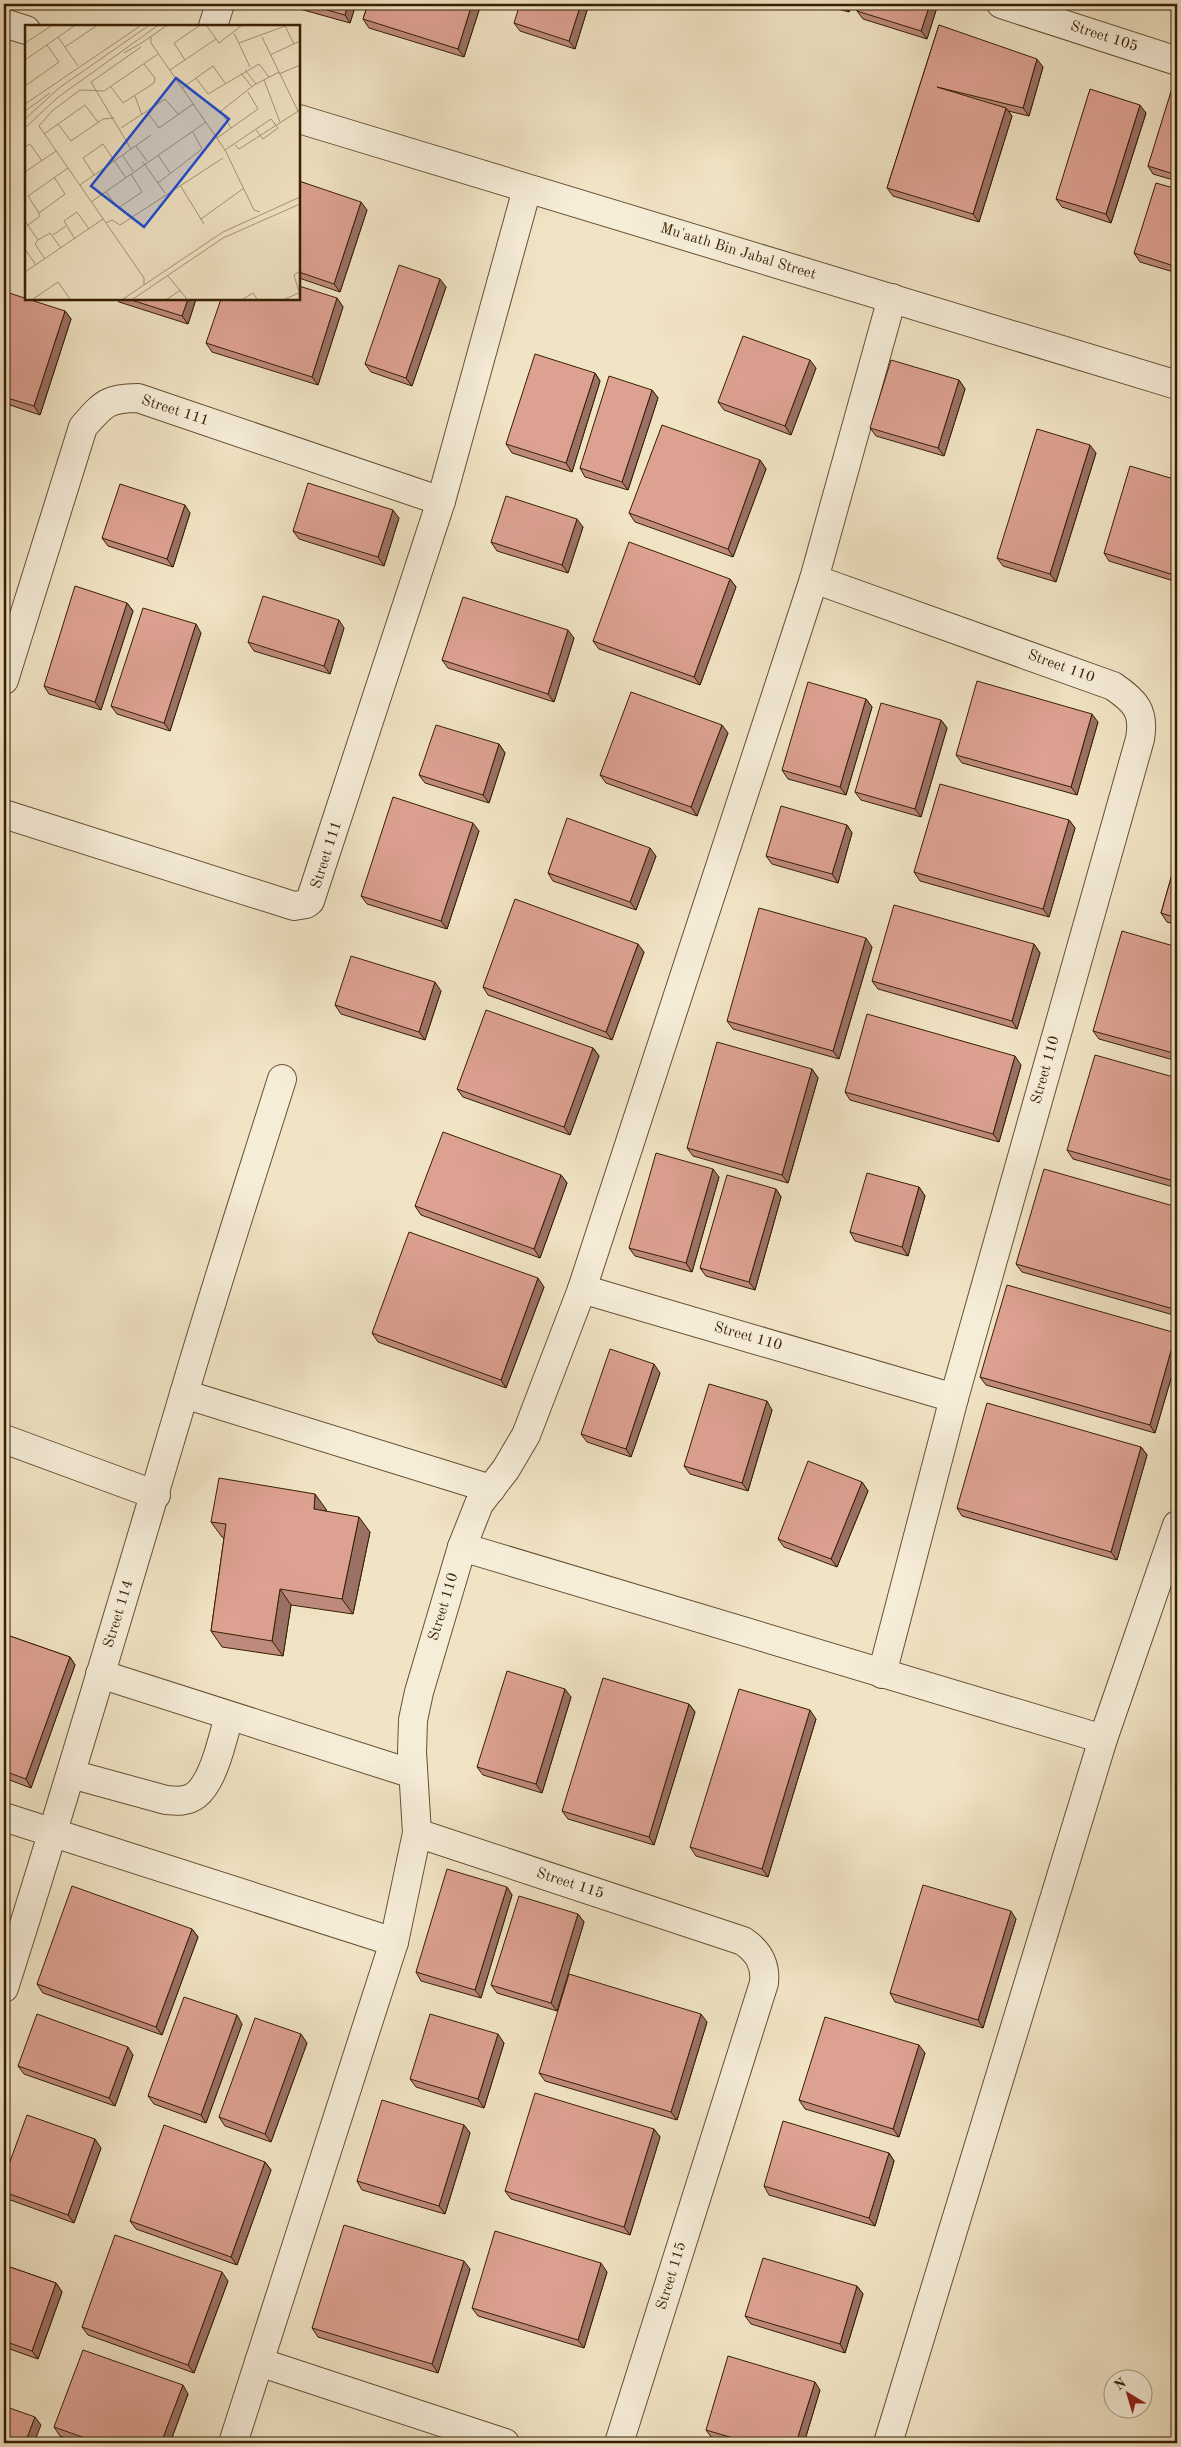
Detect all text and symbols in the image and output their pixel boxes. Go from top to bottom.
street label: Street 105 [1068,19,1140,55]
inset map [25,25,300,300]
street label: Mu'aath Bin Jabal Street [658,221,818,283]
street label: Street 111 [139,393,211,429]
street label: Street 110 [1026,648,1096,686]
street label: Street 111 [309,819,345,891]
street label: Street 110 [1029,1034,1063,1106]
street label: Street 110 [712,1320,784,1354]
street label: Street 110 [427,1571,461,1643]
street label: Street 114 [102,1578,136,1650]
street label: Street 115 [534,1866,606,1902]
street label: Street 115 [655,2240,689,2312]
north arrow [1104,2370,1154,2420]
text: N [1112,2376,1129,2393]

